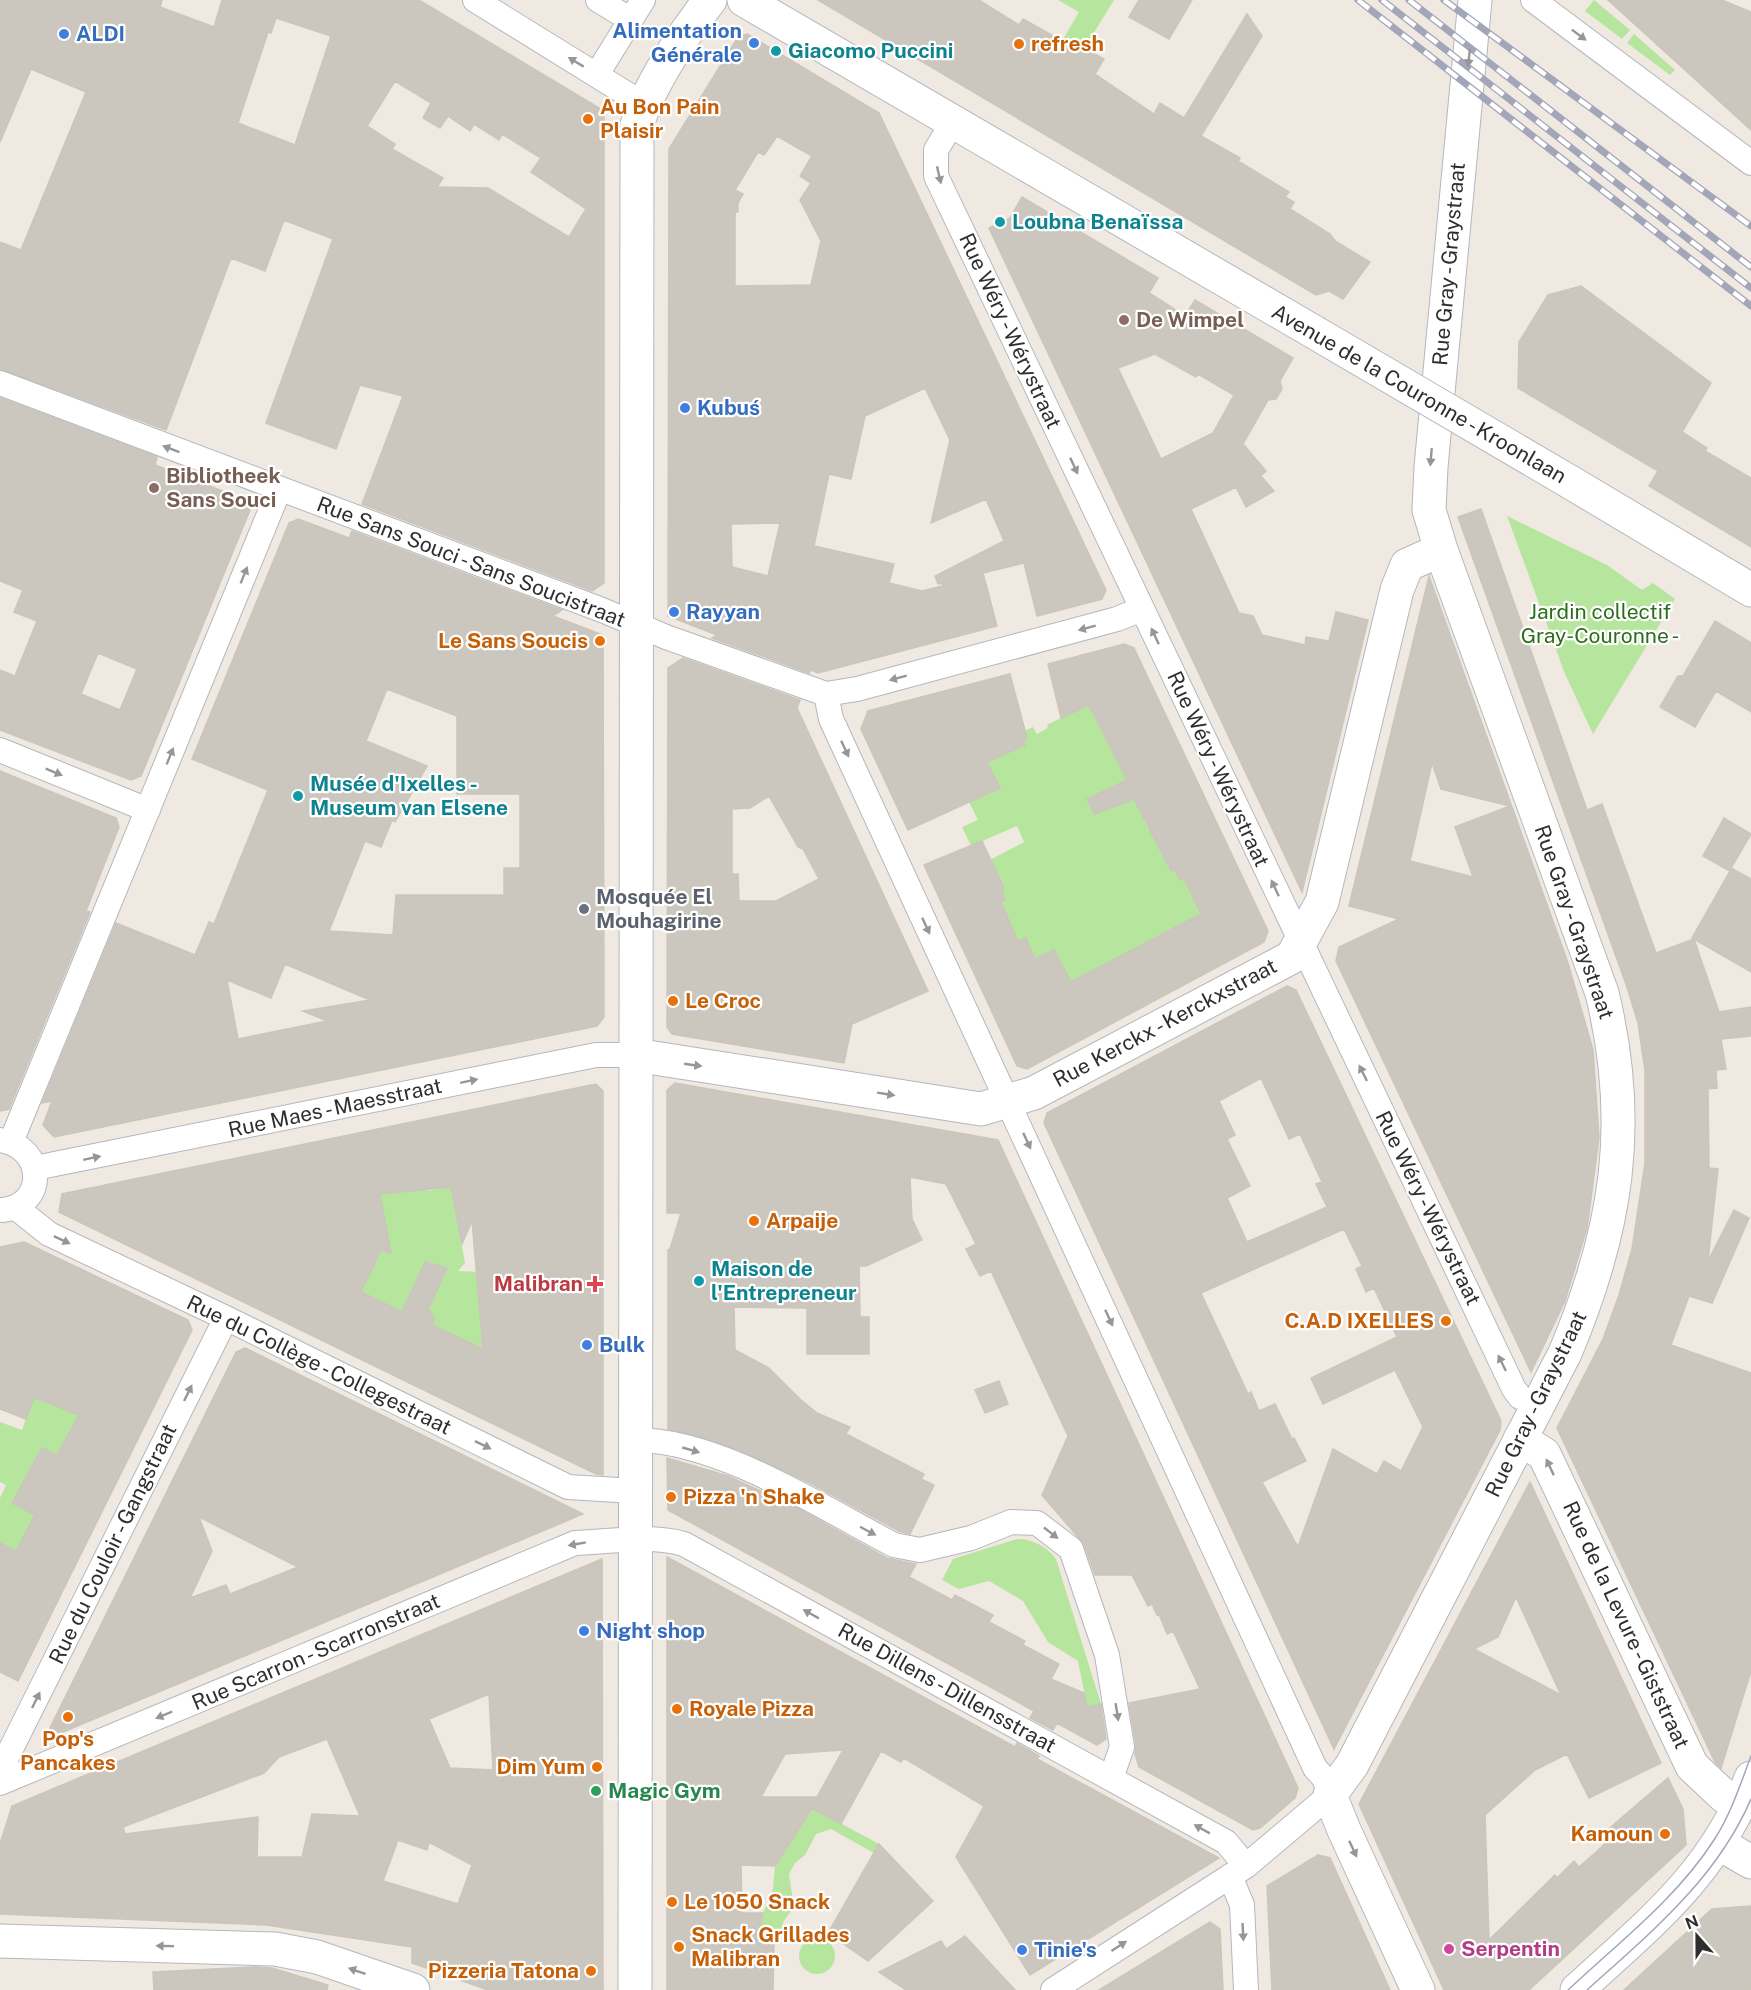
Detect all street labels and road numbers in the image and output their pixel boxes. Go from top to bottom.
street label: Rue Gray - Graystraat [1427,161,1470,367]
street label: Rue Wéry - Wérystraat [954,229,1067,433]
street label: Avenue de la Couronne - Kroonlaan [1268,299,1571,488]
street label: Rue Sans Souci - Sans Soucistraat [313,491,629,632]
street label: Rue Wéry - Wérystraat [1162,667,1275,871]
street label: Rue Gray - Graystraat [1529,821,1619,1022]
street label: Rue Kerckx - Kerckxstraat [1049,953,1281,1092]
street label: Rue Maes - Maesstraat [226,1073,444,1142]
street label: Rue Wéry - Wérystraat [1371,1107,1486,1309]
street label: Rue du Collège - Collegestraat [183,1289,456,1440]
street label: Rue Gray - Graystraat [1480,1307,1591,1501]
street label: Rue du Couloir - Gangstraat [43,1420,182,1668]
street label: Rue de la Levure - Giststraat [1558,1497,1695,1752]
street label: Rue Scarron - Scarronstraat [188,1588,444,1715]
street label: Rue Dillens - Dillensstraat [834,1617,1061,1758]

